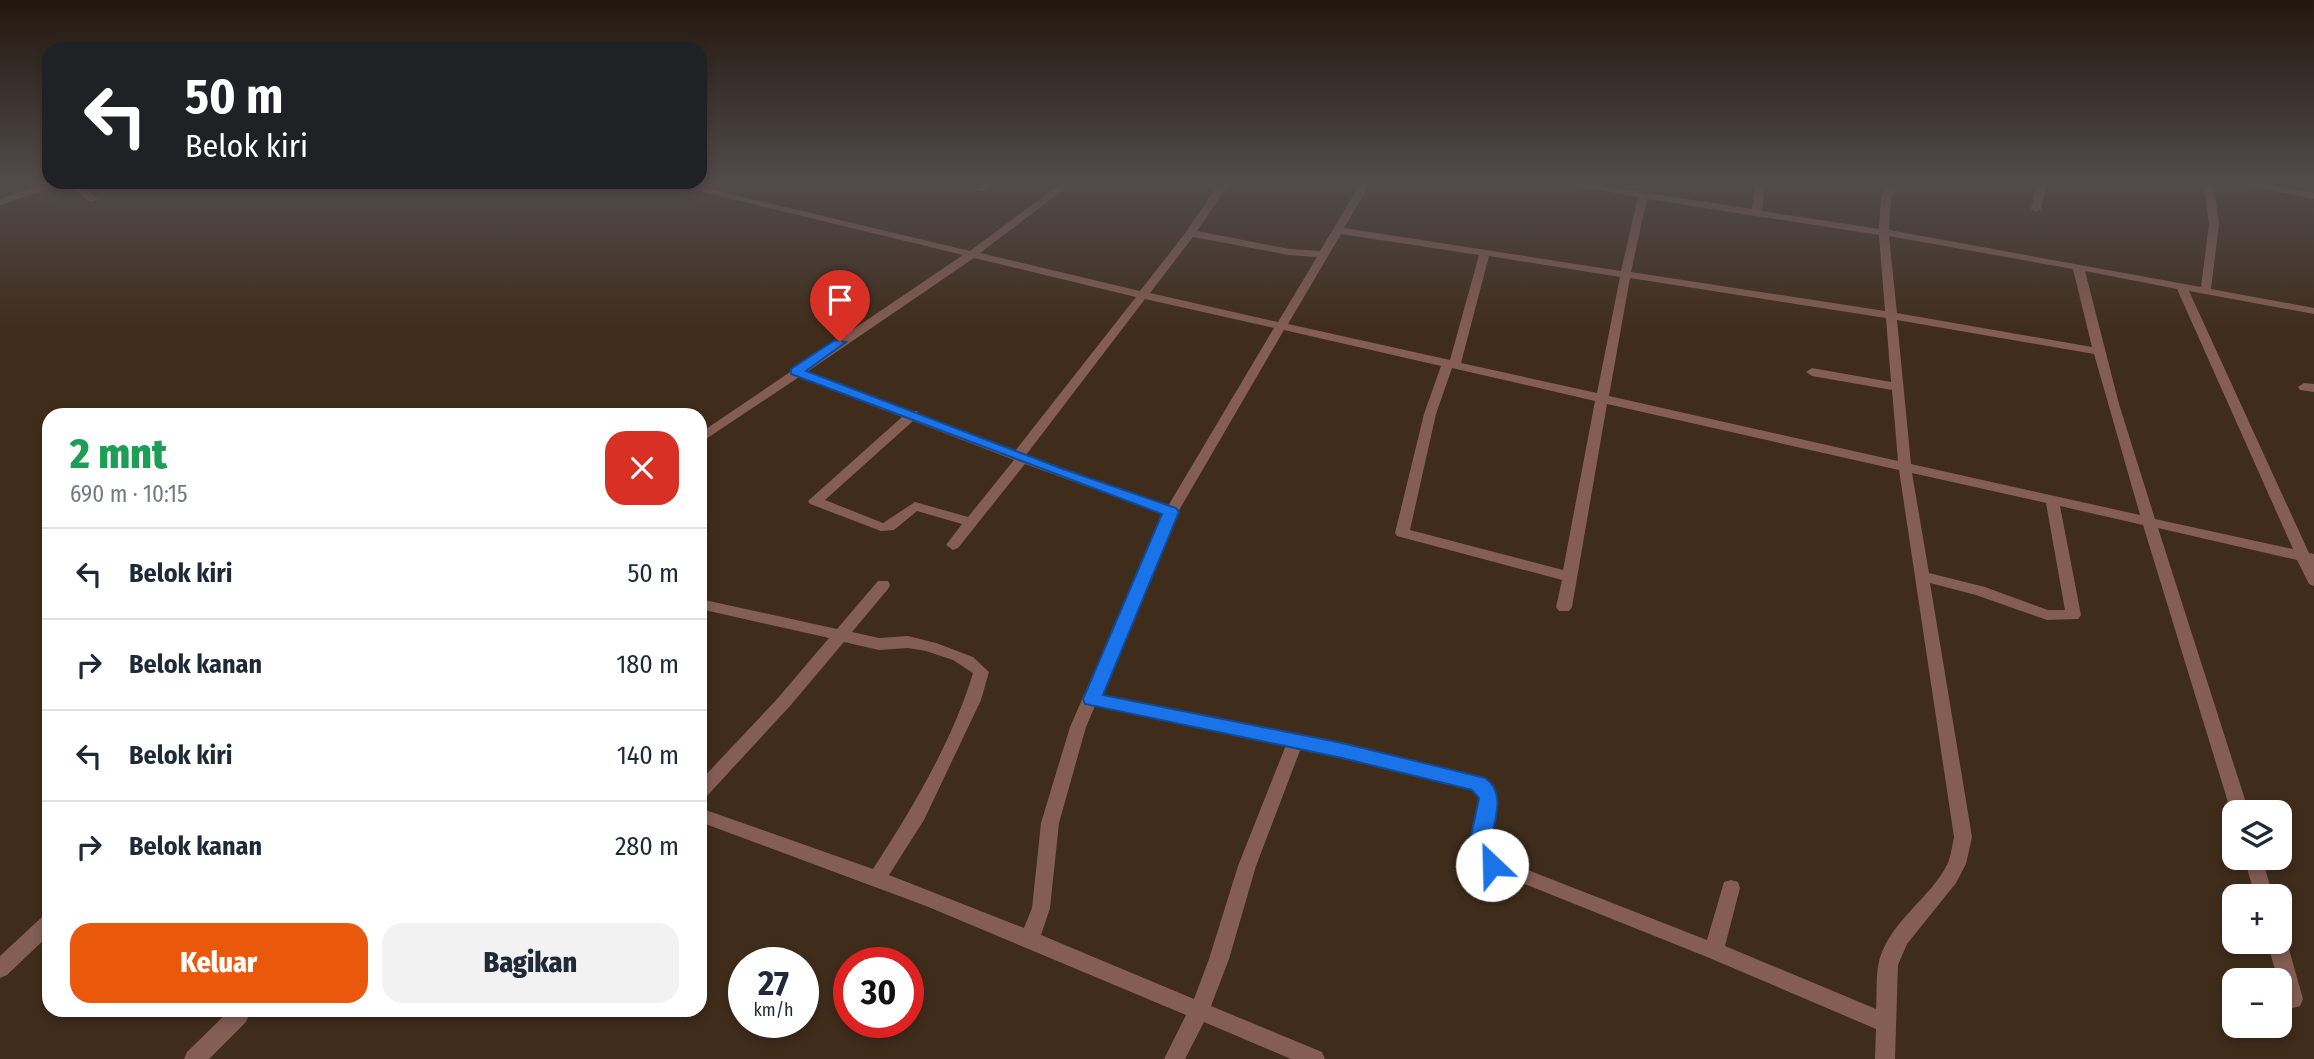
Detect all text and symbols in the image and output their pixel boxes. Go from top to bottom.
text: 50 m [185,67,283,126]
icon: left [70,70,161,161]
text: Belok kiri [185,127,308,165]
pin [810,270,870,342]
icon: arrive [821,281,859,319]
text: 2 mnt [70,429,167,479]
button: close [605,431,679,505]
text: 690 m · 10:15 [70,480,187,508]
icon: left [70,555,108,593]
text: Belok kiri [129,558,232,589]
text: 50 m [627,558,679,589]
icon: right [70,646,108,684]
text: Belok kanan [129,649,262,680]
text: 180 m [616,649,679,680]
icon: left [70,737,108,775]
text: Belok kiri [129,740,232,771]
text: 140 m [617,740,679,771]
map controls [2222,800,2292,1038]
button: layers [2222,800,2292,870]
icon: right [70,828,108,866]
position arrow [1455,828,1529,902]
text: Belok kanan [129,831,262,862]
text: 280 m [615,831,679,862]
button: + [2222,884,2292,954]
button: Keluar [70,923,368,1003]
button: Bagikan [382,923,679,1003]
speed limit sign: 30 [833,947,924,1038]
text: 27 [758,962,789,1004]
button: − [2222,968,2292,1038]
text: km/h [753,999,794,1021]

